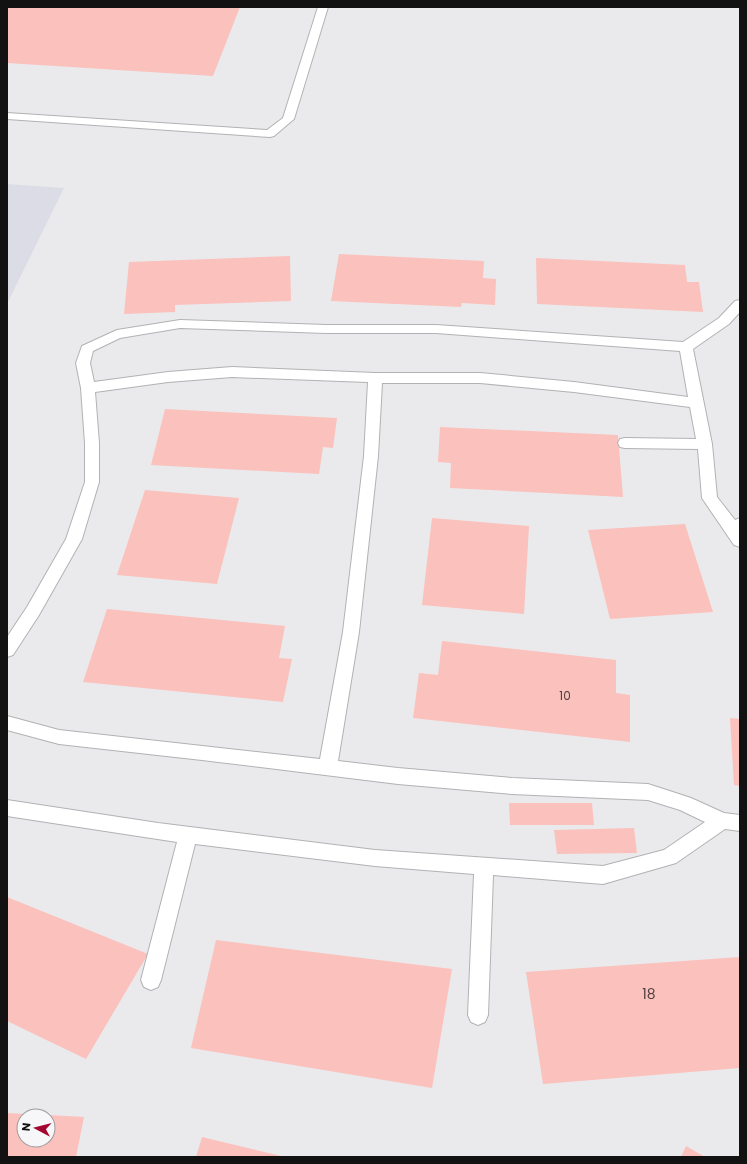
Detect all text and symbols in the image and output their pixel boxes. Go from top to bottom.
house number: 10 [559,687,571,704]
house number: 18 [642,984,656,1004]
north arrow [16,1108,56,1148]
text: N [18,1122,35,1132]

